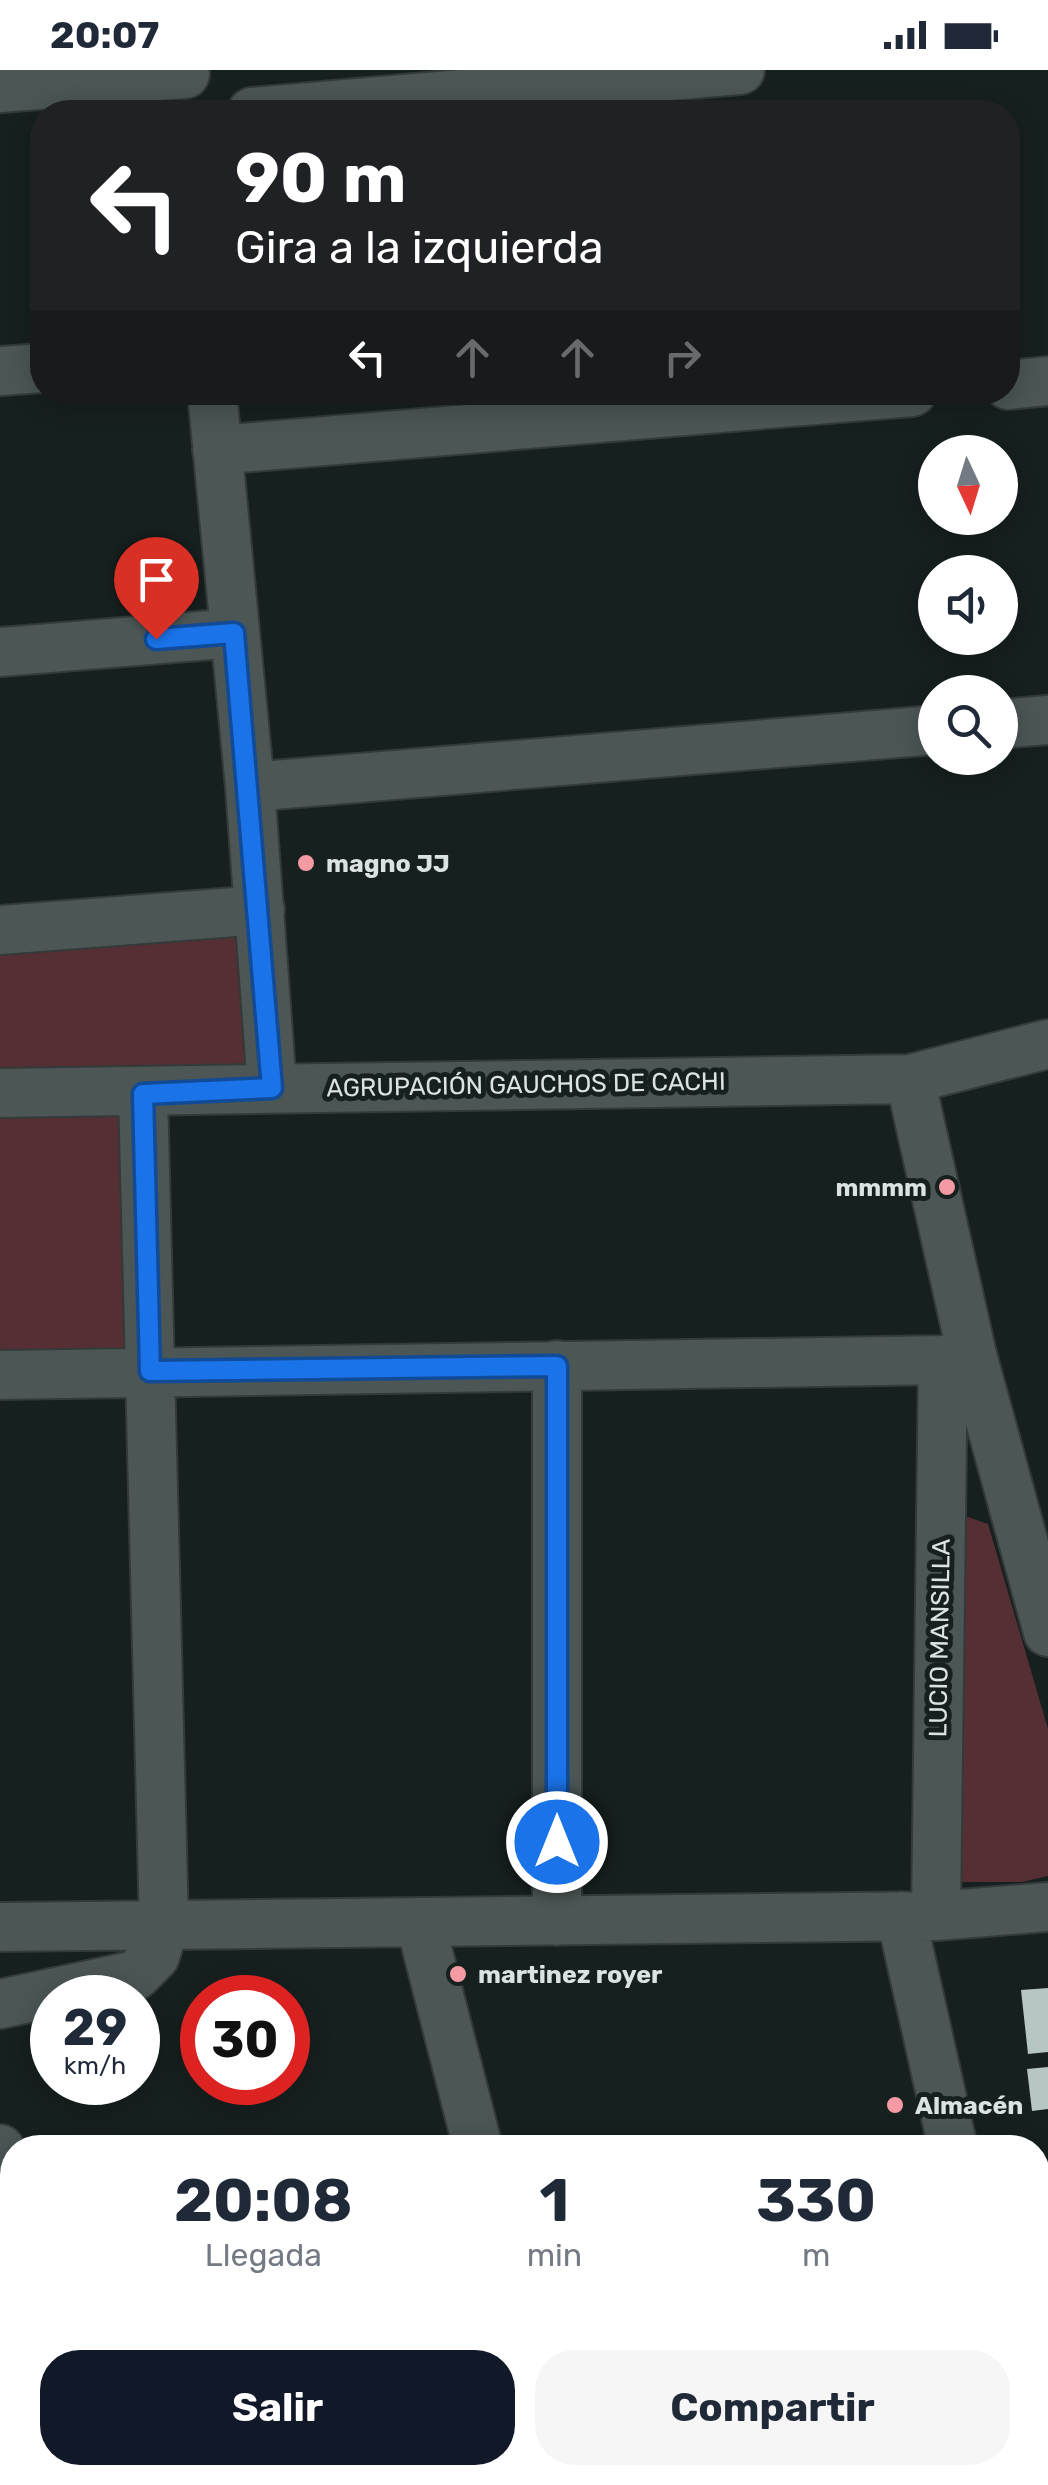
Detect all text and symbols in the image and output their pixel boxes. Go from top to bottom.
text: 20:07 [50,12,159,58]
text: 90 m [235,137,407,220]
icon: left [70,140,200,270]
text: Gira a la izquierda [235,221,604,274]
icon: left [340,330,395,385]
icon: ahead [445,330,500,385]
icon: ahead [550,330,605,385]
icon: right [655,330,710,385]
north arrow [918,435,1018,535]
map controls [918,435,1018,775]
pin [114,537,199,640]
icon: arrive [129,552,184,607]
button: sound [918,555,1018,655]
button: search [918,675,1018,775]
place label: magno JJ [326,849,450,878]
marker: magno JJ [295,852,317,874]
street label: AGRUPACIÓN GAUCHOS DE CACHI [326,1067,726,1102]
place label: mmmm [835,1173,927,1202]
marker: mmmm [936,1176,958,1198]
street label: LUCIO MANSILLA [923,1538,956,1738]
position arrow [505,1790,609,1894]
place label: martinez royer [478,1960,663,1989]
marker: martinez royer [447,1963,469,1985]
speed limit sign: 30 [180,1975,310,2105]
text: 29 [63,1998,127,2058]
text: km/h [64,2051,126,2080]
place label: Almacén [915,2091,1023,2120]
marker: Almacén [884,2094,906,2116]
text: 20:08 [174,2165,353,2236]
text: 1 [540,2165,569,2236]
text: 330 [756,2165,876,2236]
text: Llegada [205,2236,322,2274]
text: min [527,2236,582,2274]
text: m [802,2236,830,2274]
button: Salir [40,2350,515,2465]
button: Compartir [535,2350,1010,2465]

